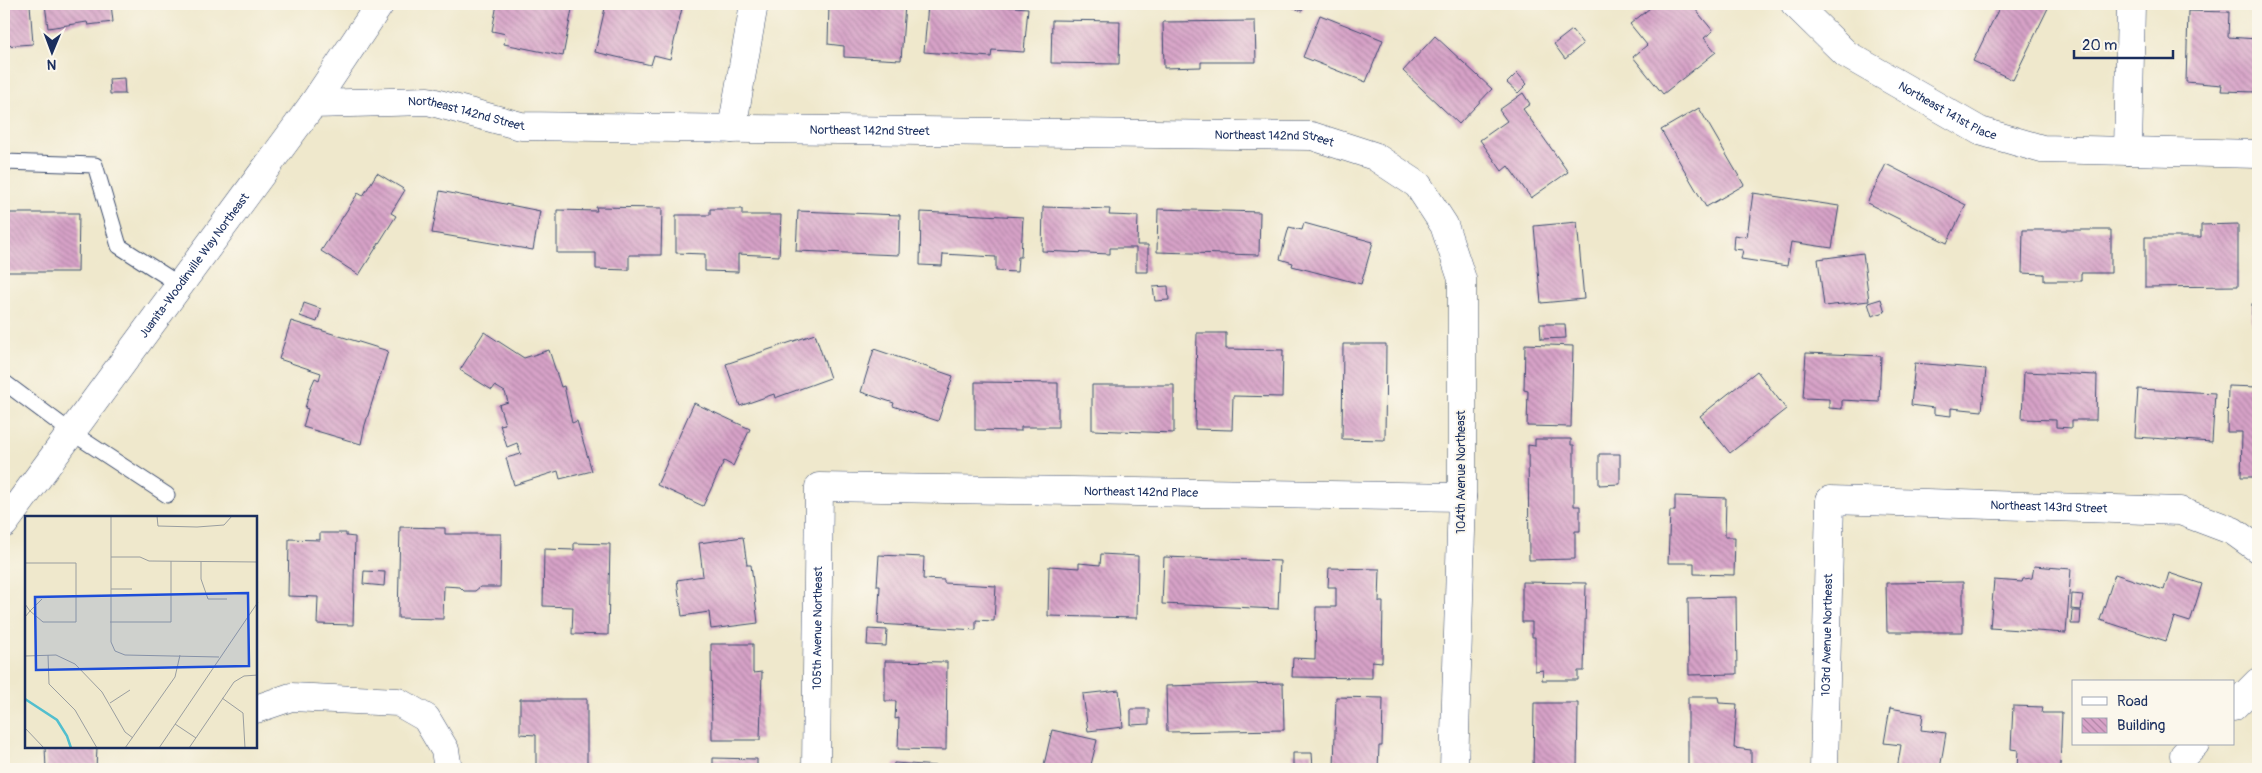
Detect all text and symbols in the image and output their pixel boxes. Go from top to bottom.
north arrow [28,28,78,78]
scale bar [2074,28,2173,60]
text: 20 m [2082,36,2117,55]
text: N [47,56,57,73]
street label: Northeast 141st Place [1895,79,1998,143]
street label: Northeast 142nd Street [408,94,525,134]
street label: Northeast 142nd Street [810,123,930,139]
street label: Northeast 142nd Street [1215,128,1336,151]
street label: Juanita-Woodinville Way Northeast [136,190,253,341]
street label: 104th Avenue Northeast [1454,410,1469,534]
street label: Northeast 142nd Place [1084,484,1198,501]
street label: Northeast 143rd Street [1990,498,2108,517]
inset map [25,516,258,748]
street label: 105th Avenue Northeast [810,566,826,690]
street label: 103rd Avenue Northeast [1819,573,1836,697]
legend [2072,680,2234,746]
text: Road [2117,692,2148,711]
text: Building [2117,716,2165,735]

